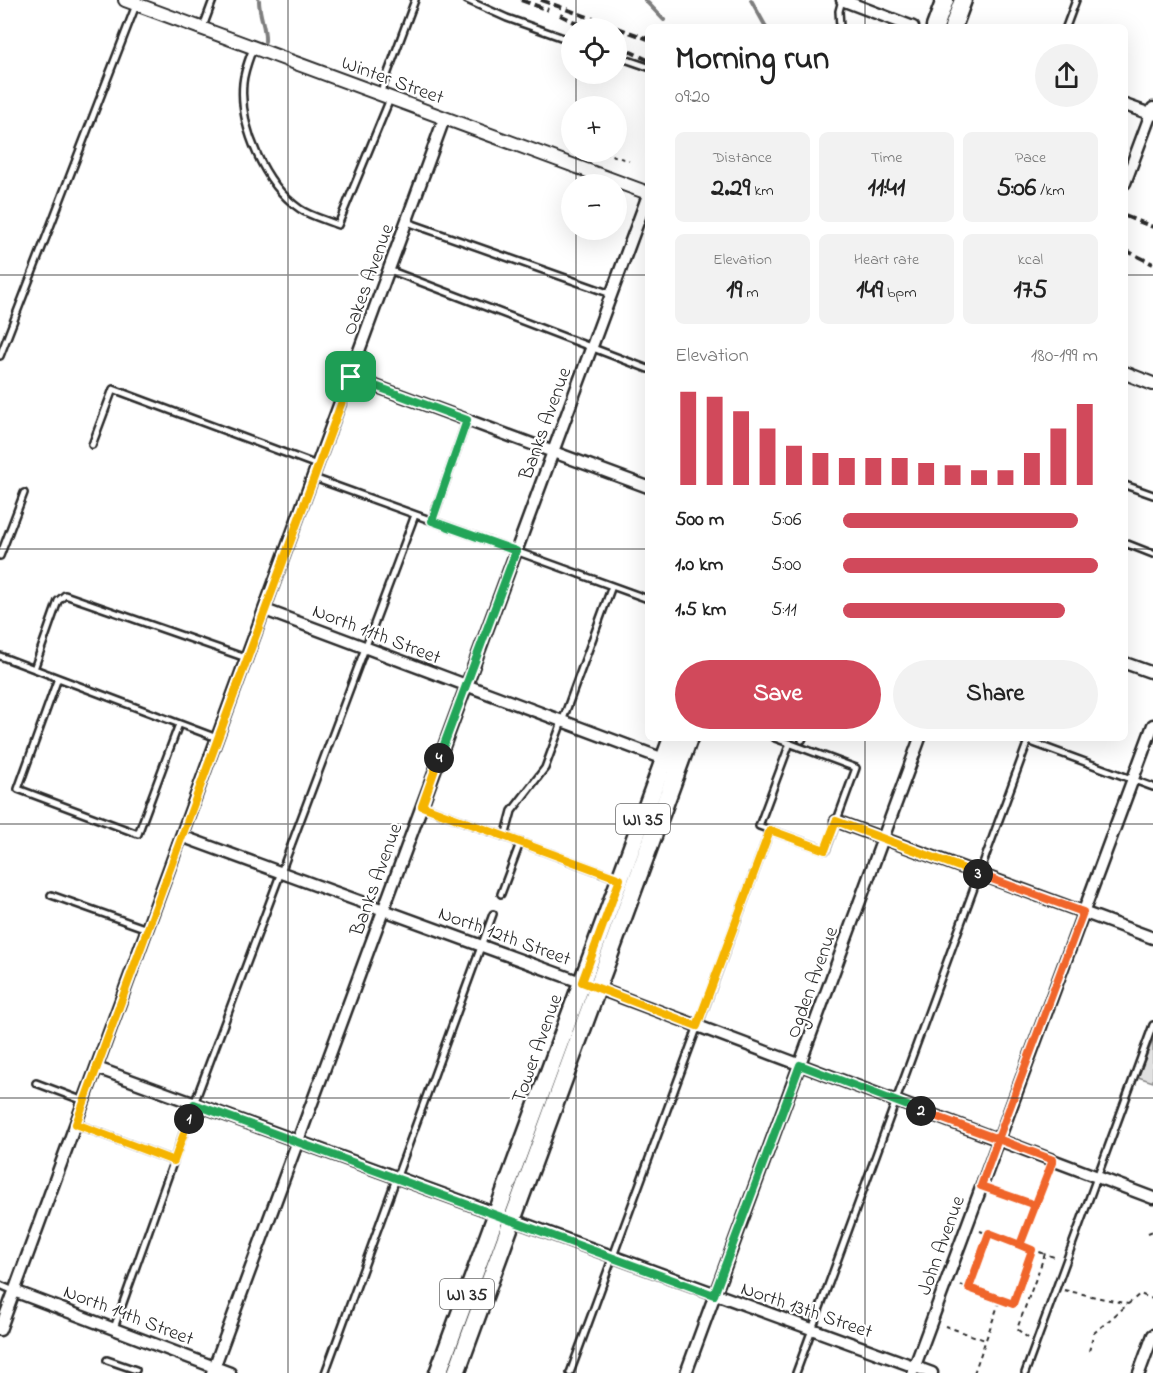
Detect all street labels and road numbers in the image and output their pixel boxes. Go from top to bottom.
street label: Winter Street [337,49,448,113]
street label: Oakes Avenue [336,220,403,340]
street label: Banks Avenue [512,363,580,485]
street label: North 11th Street [308,597,445,673]
road number: WI 35 [616,804,670,834]
street label: Banks Avenue [343,819,411,941]
street label: North 12th Street [434,900,575,975]
street label: Ogden Avenue [780,923,848,1043]
street label: Tower Avenue [505,990,572,1107]
street label: John Avenue [911,1192,974,1300]
street label: North 13th Street [736,1275,876,1348]
street label: North 14th Street [59,1278,198,1355]
road number: WI 35 [440,1279,494,1309]

